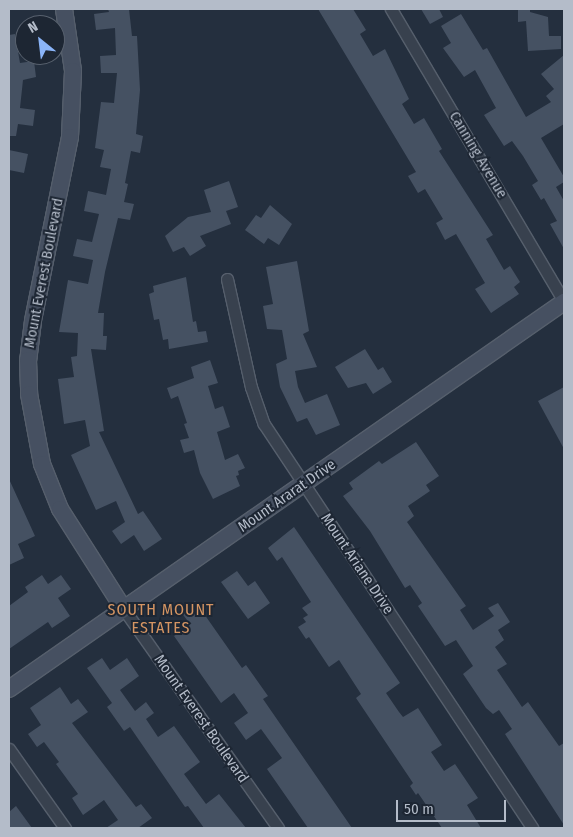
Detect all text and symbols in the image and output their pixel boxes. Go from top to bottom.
north arrow [15,15,65,65]
text: N [25,18,41,37]
street label: Canning Avenue [445,108,511,202]
street label: Mount Everest Boulevard [21,196,67,350]
street label: Mount Ararat Drive [235,456,339,536]
street label: Mount Ariane Drive [317,510,397,618]
district label: SOUTH MOUNT ESTATES [106,600,216,638]
street label: Mount Everest Boulevard [150,651,252,787]
scale bar [398,790,508,822]
text: 50 m [404,800,434,818]

